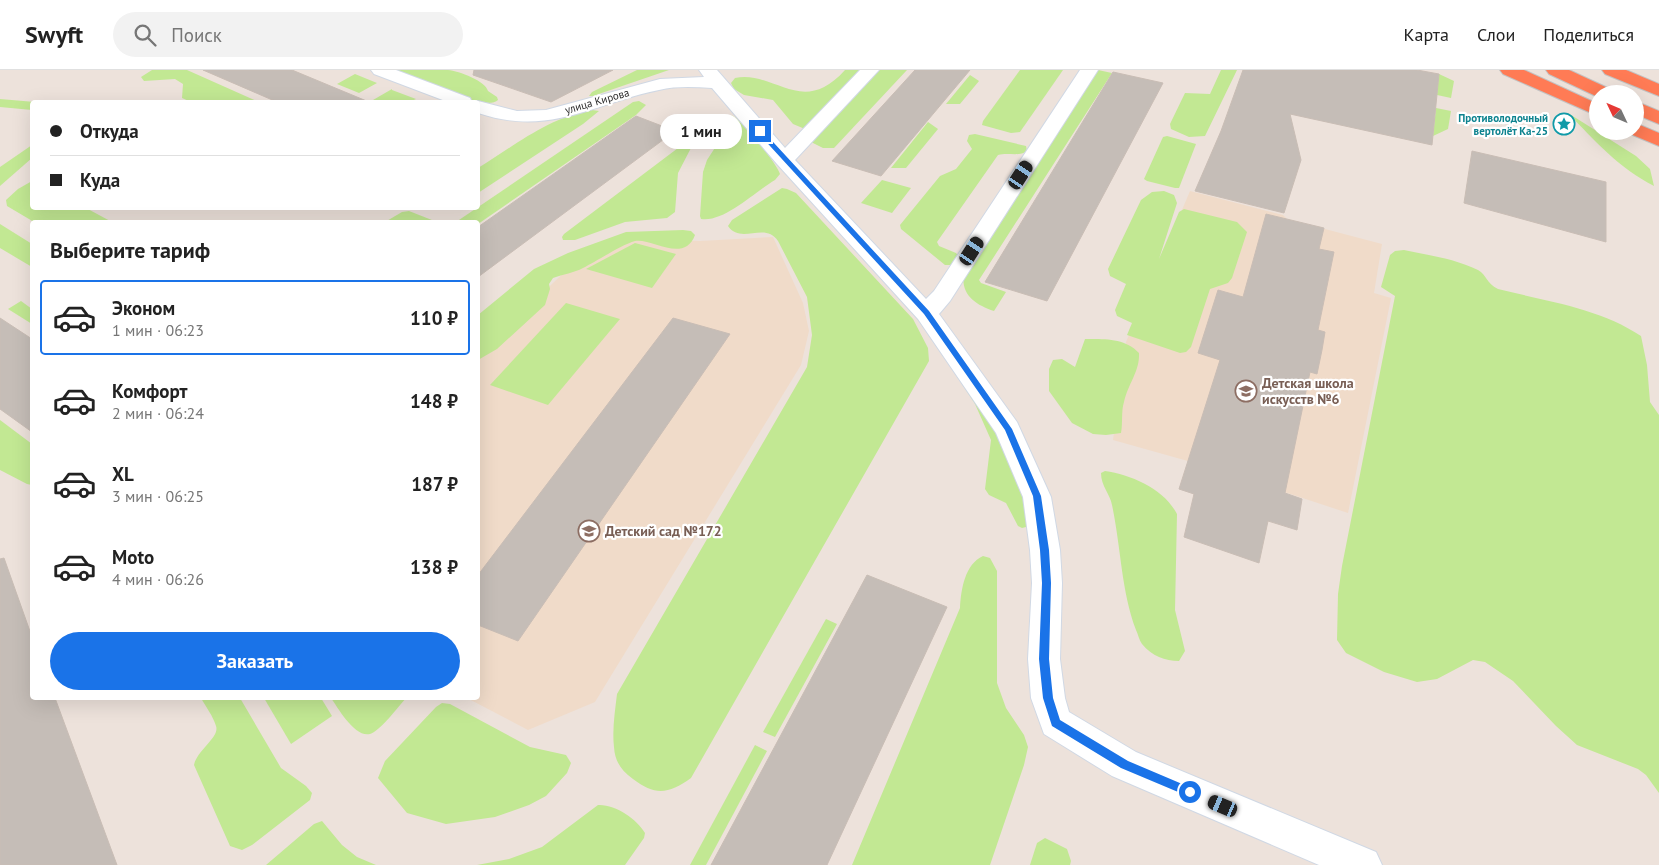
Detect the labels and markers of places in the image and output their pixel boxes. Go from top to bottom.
place label: Противолодочный вертолёт Ка-25 [1458,111,1548,138]
place icon: Противолодочный вертолёт Ка-25 [1552,112,1576,136]
place label: Детская школа искусств №6 [1262,374,1354,408]
school or university icon: Детская школа искусств №6 [1234,379,1258,403]
school or university icon: Детский сад №172 [577,519,601,543]
place label: Детский сад №172 [605,522,722,540]

